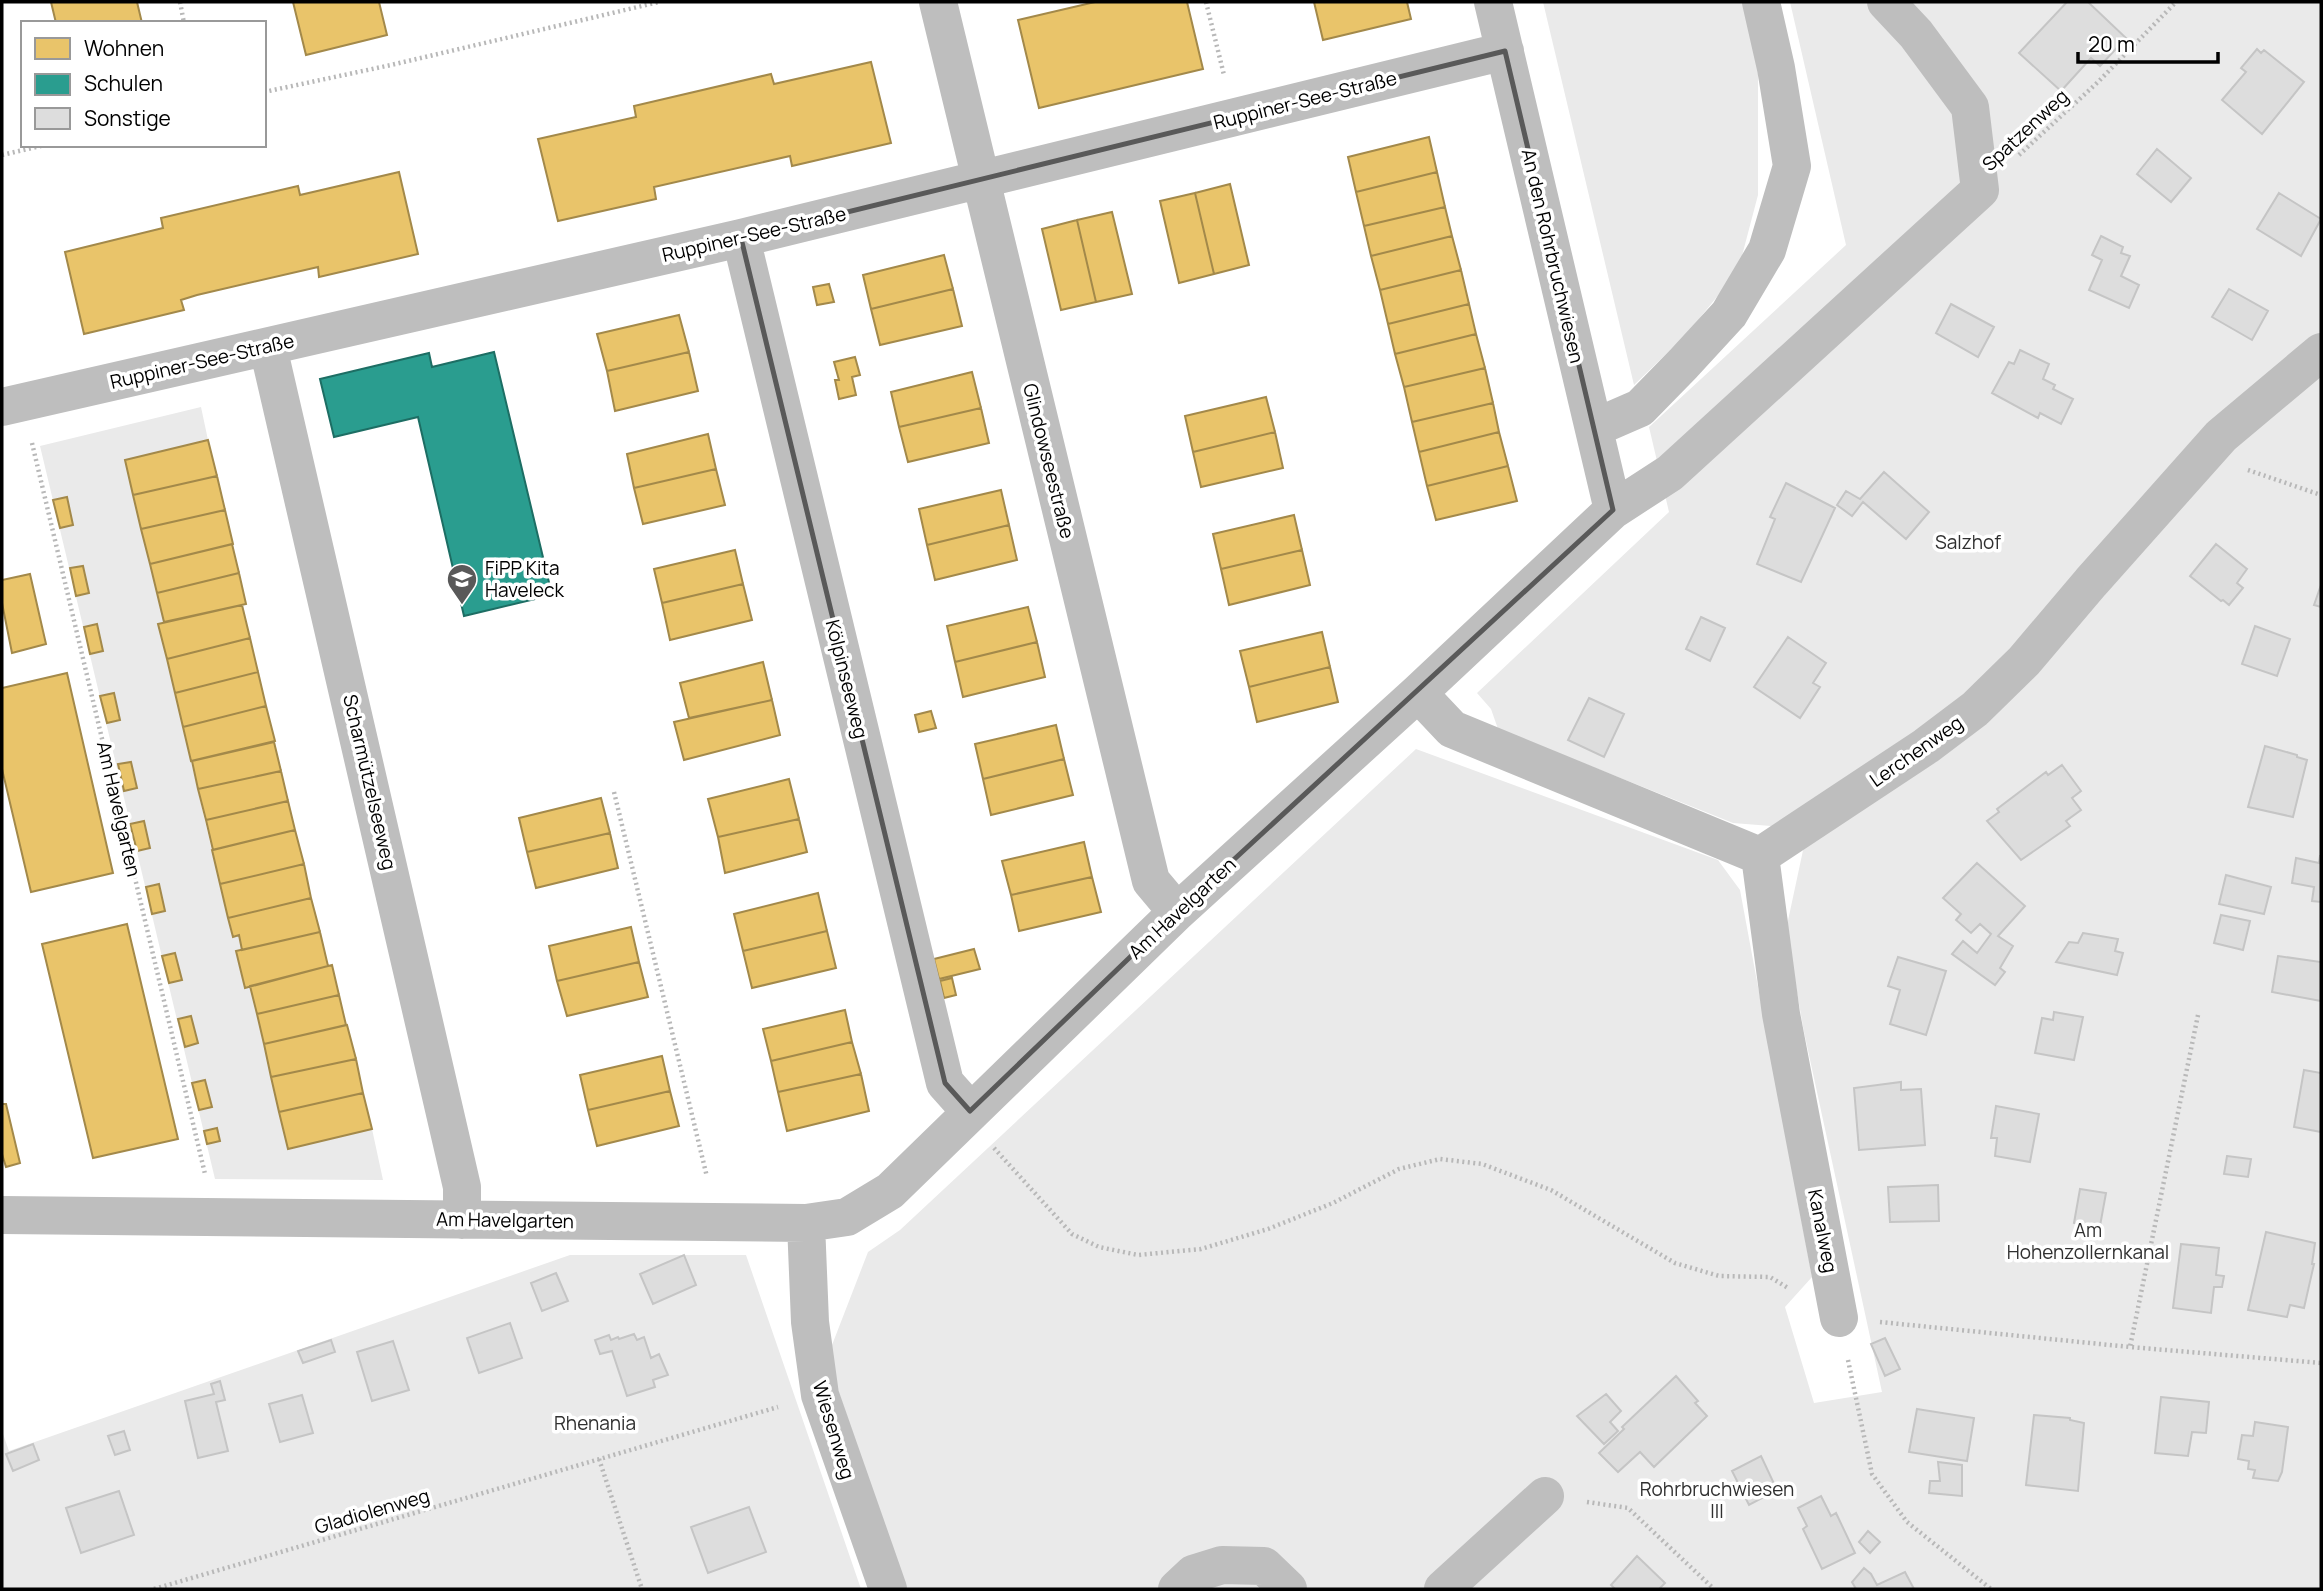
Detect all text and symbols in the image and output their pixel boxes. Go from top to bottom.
legend [21,21,266,147]
scale bar [2078,21,2218,65]
text: 20 m [2088,30,2135,58]
text: Wohnen [84,34,164,62]
street label: Ruppiner-See-Straße [1211,65,1399,135]
text: Schulen [84,69,163,97]
street label: Spatzenweg [1976,83,2074,177]
text: Sonstige [84,104,171,132]
street label: An den Rohrbruchwiesen [1516,146,1590,366]
street label: Ruppiner-See-Straße [659,200,849,268]
street label: Ruppiner-See-Straße [107,327,297,395]
street label: Glindowseestraße [1017,381,1081,541]
park label: Salzhof [1935,529,2001,555]
place label: FiPP Kita Haveleck [485,555,565,603]
school or university icon: FiPP Kita Haveleck [445,562,479,606]
street label: Kölpinseeweg [820,617,874,741]
street label: Scharmützelseeweg [337,692,403,872]
street label: Lerchenweg [1864,709,1968,793]
street label: Am Havelgarten [91,739,147,879]
street label: Am Havelgarten [1123,851,1241,965]
street label: Kanalweg [1802,1187,1844,1275]
street label: Am Havelgarten [436,1206,574,1234]
park label: Am Hohenzollernkanal [2007,1217,2169,1265]
street label: Wiesenweg [807,1378,861,1482]
park label: Rhenania [554,1410,636,1436]
park label: Rohrbruchwiesen III [1640,1476,1794,1524]
street label: Gladiolenweg [311,1482,433,1540]

